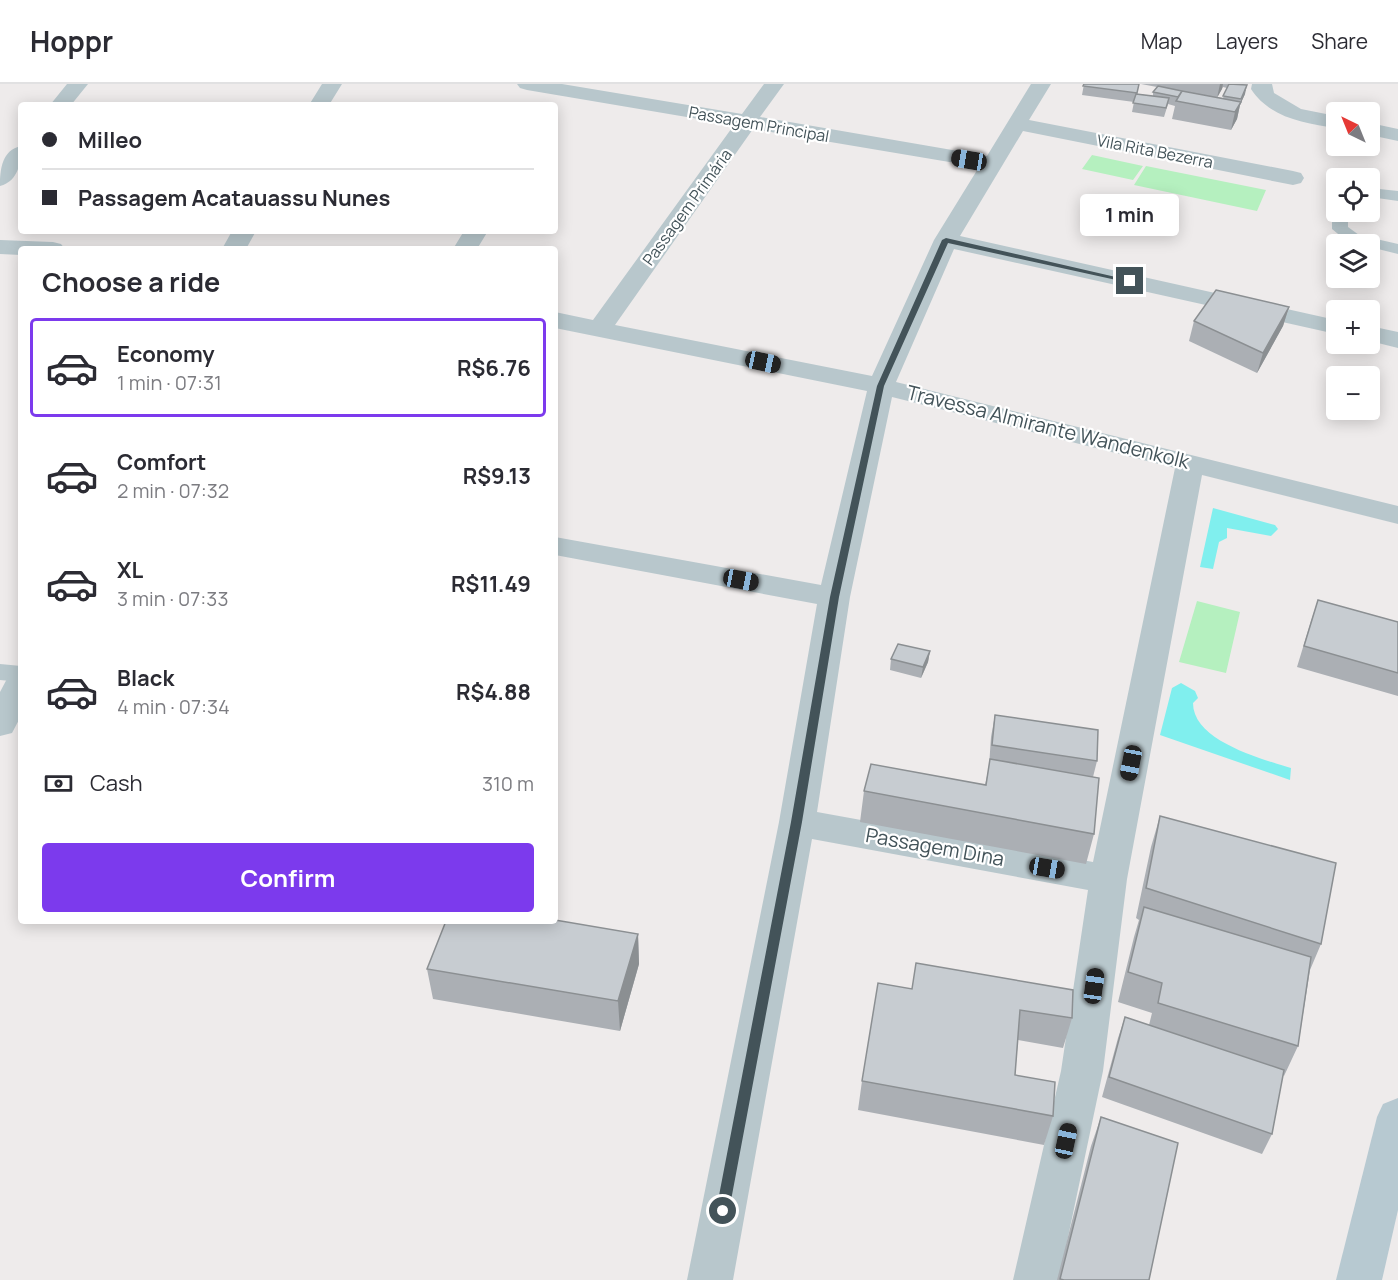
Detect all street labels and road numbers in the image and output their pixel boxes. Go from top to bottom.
street label: Passagem Principal [687,101,831,147]
street label: Vila Rita Bezerra [1095,129,1215,173]
street label: Passagem Primária [637,144,737,270]
street label: Travessa Almirante Wandenkolk [904,378,1193,475]
street label: Passagem Dina [864,821,1006,872]

